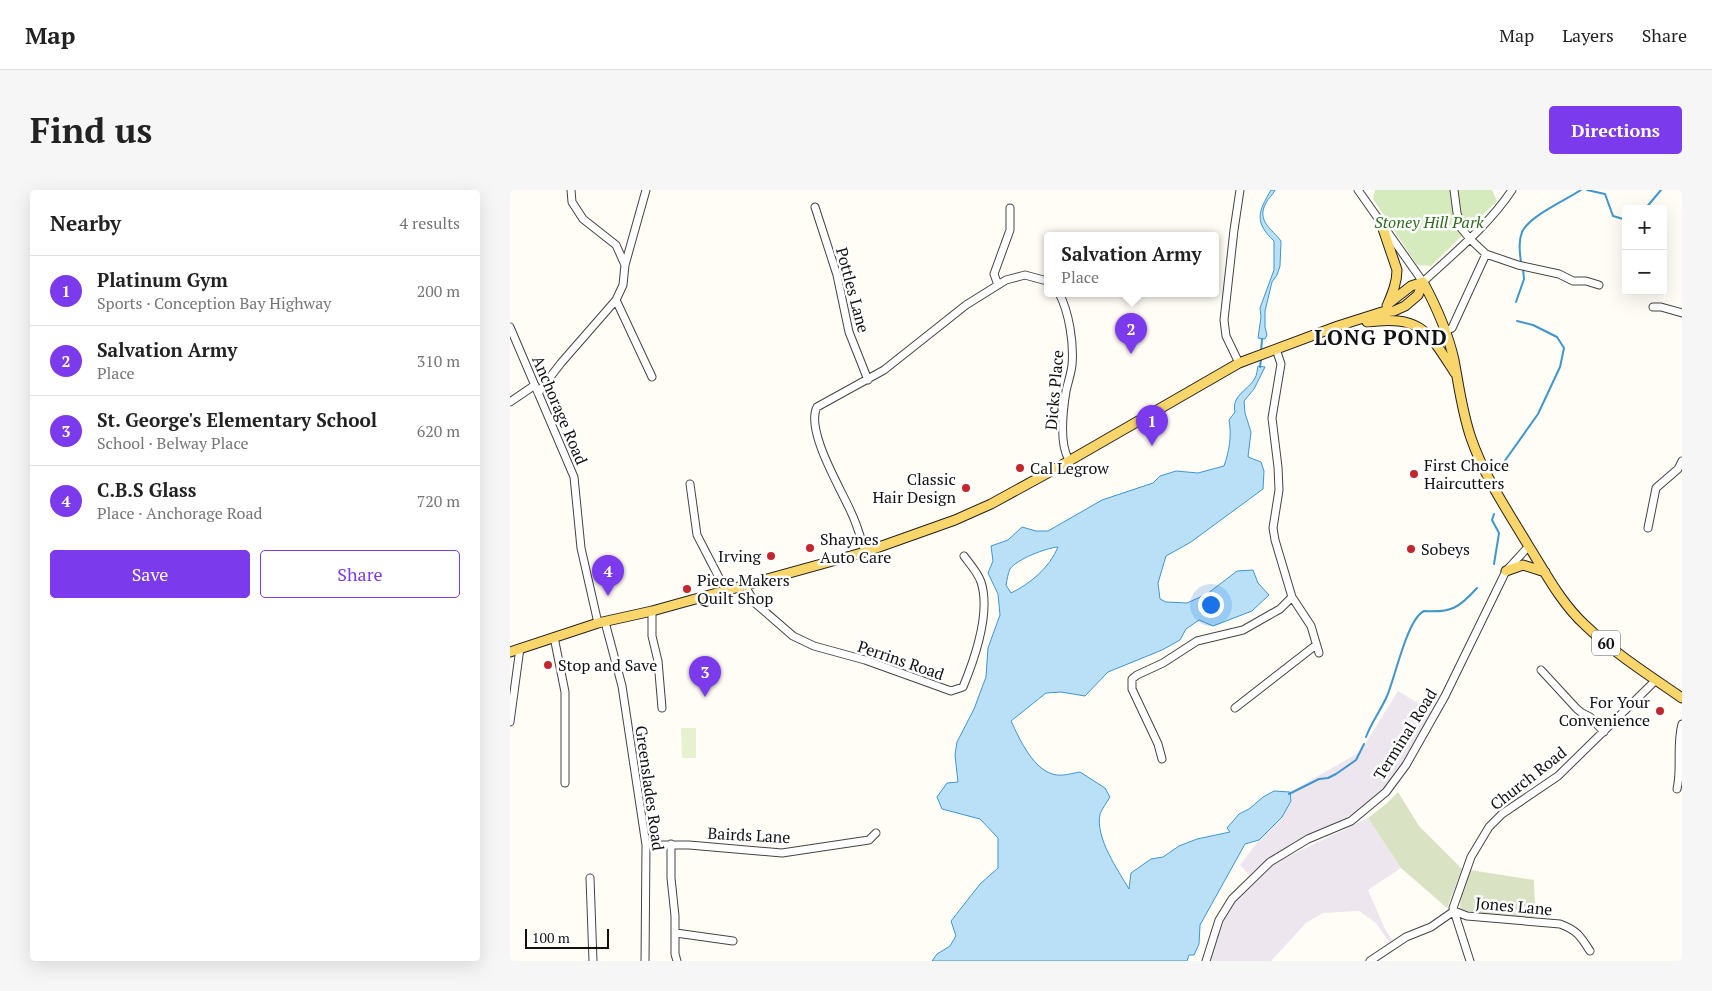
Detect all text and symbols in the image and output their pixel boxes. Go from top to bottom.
text: Map [25,19,75,51]
text: Map [1499,23,1534,47]
text: Layers [1562,23,1614,47]
text: Share [1642,23,1687,47]
button: Directions [1549,106,1682,154]
text: Find us [30,107,152,153]
map controls [1622,205,1667,295]
button: + [1622,205,1667,250]
text: Nearby [50,209,121,237]
park label: Stoney Hill Park [1374,211,1484,233]
text: 4 results [400,212,460,234]
popup [1044,232,1219,297]
text: Salvation Army [1061,241,1202,266]
street label: Pottles Lane [831,245,875,335]
button: − [1622,250,1667,295]
text: Place [1061,266,1099,288]
text: Platinum Gym [97,267,228,292]
text: 1 [61,280,71,302]
text: 200 m [417,280,460,302]
text: Sports · Conception Bay Highway [97,292,331,314]
pin: 2 [1115,313,1147,354]
district label: LONG POND [1314,323,1448,351]
text: Salvation Army [97,337,237,362]
street label: Dicks Place [1040,349,1068,431]
text: 2 [61,350,71,372]
text: 310 m [417,350,460,372]
street label: Anchorage Road [527,352,593,468]
text: Place [97,362,135,384]
pin: 1 [1136,405,1168,446]
text: St. George's Elementary School [97,407,377,432]
text: 3 [61,420,71,442]
text: 620 m [417,420,460,442]
text: School · Belway Place [97,432,249,454]
place label: First Choice Haircutters [1424,454,1509,494]
place label: Cal Legrow [1030,457,1109,479]
marker: Cal Legrow [1014,462,1026,474]
place label: Classic Hair Design [872,468,956,508]
marker: First Choice Haircutters [1408,468,1420,480]
text: C.B.S Glass [97,477,196,502]
marker: Classic Hair Design [960,482,972,494]
text: 4 [61,490,71,512]
text: 720 m [417,490,460,512]
text: Place · Anchorage Road [97,502,262,524]
place label: Shaynes Auto Care [820,528,891,568]
place label: Sobeys [1421,538,1470,560]
marker: Shaynes Auto Care [804,542,816,554]
marker: Sobeys [1405,543,1417,555]
place label: Irving [718,545,762,567]
button: Save [50,550,250,598]
button: Share [260,550,460,598]
marker: Irving [765,550,777,562]
pin: 4 [592,555,624,596]
place label: Piece Makers Quilt Shop [697,569,790,609]
marker: Piece Makers Quilt Shop [681,583,693,595]
your location [1198,592,1224,618]
road number: 60 [1592,630,1620,656]
street label: Perrins Road [855,635,947,685]
place label: Stop and Save [558,654,657,676]
pin: 3 [689,656,721,697]
marker: Stop and Save [542,659,554,671]
street label: Terminal Road [1368,684,1442,784]
place label: For Your Convenience [1559,691,1651,731]
marker: For Your Convenience [1654,705,1666,717]
street label: Greenslades Road [630,724,670,852]
street label: Church Road [1485,741,1571,815]
street label: Bairds Lane [707,822,791,848]
street label: Jones Lane [1475,892,1553,920]
scale bar [525,926,609,949]
text: 100 m [532,928,570,947]

